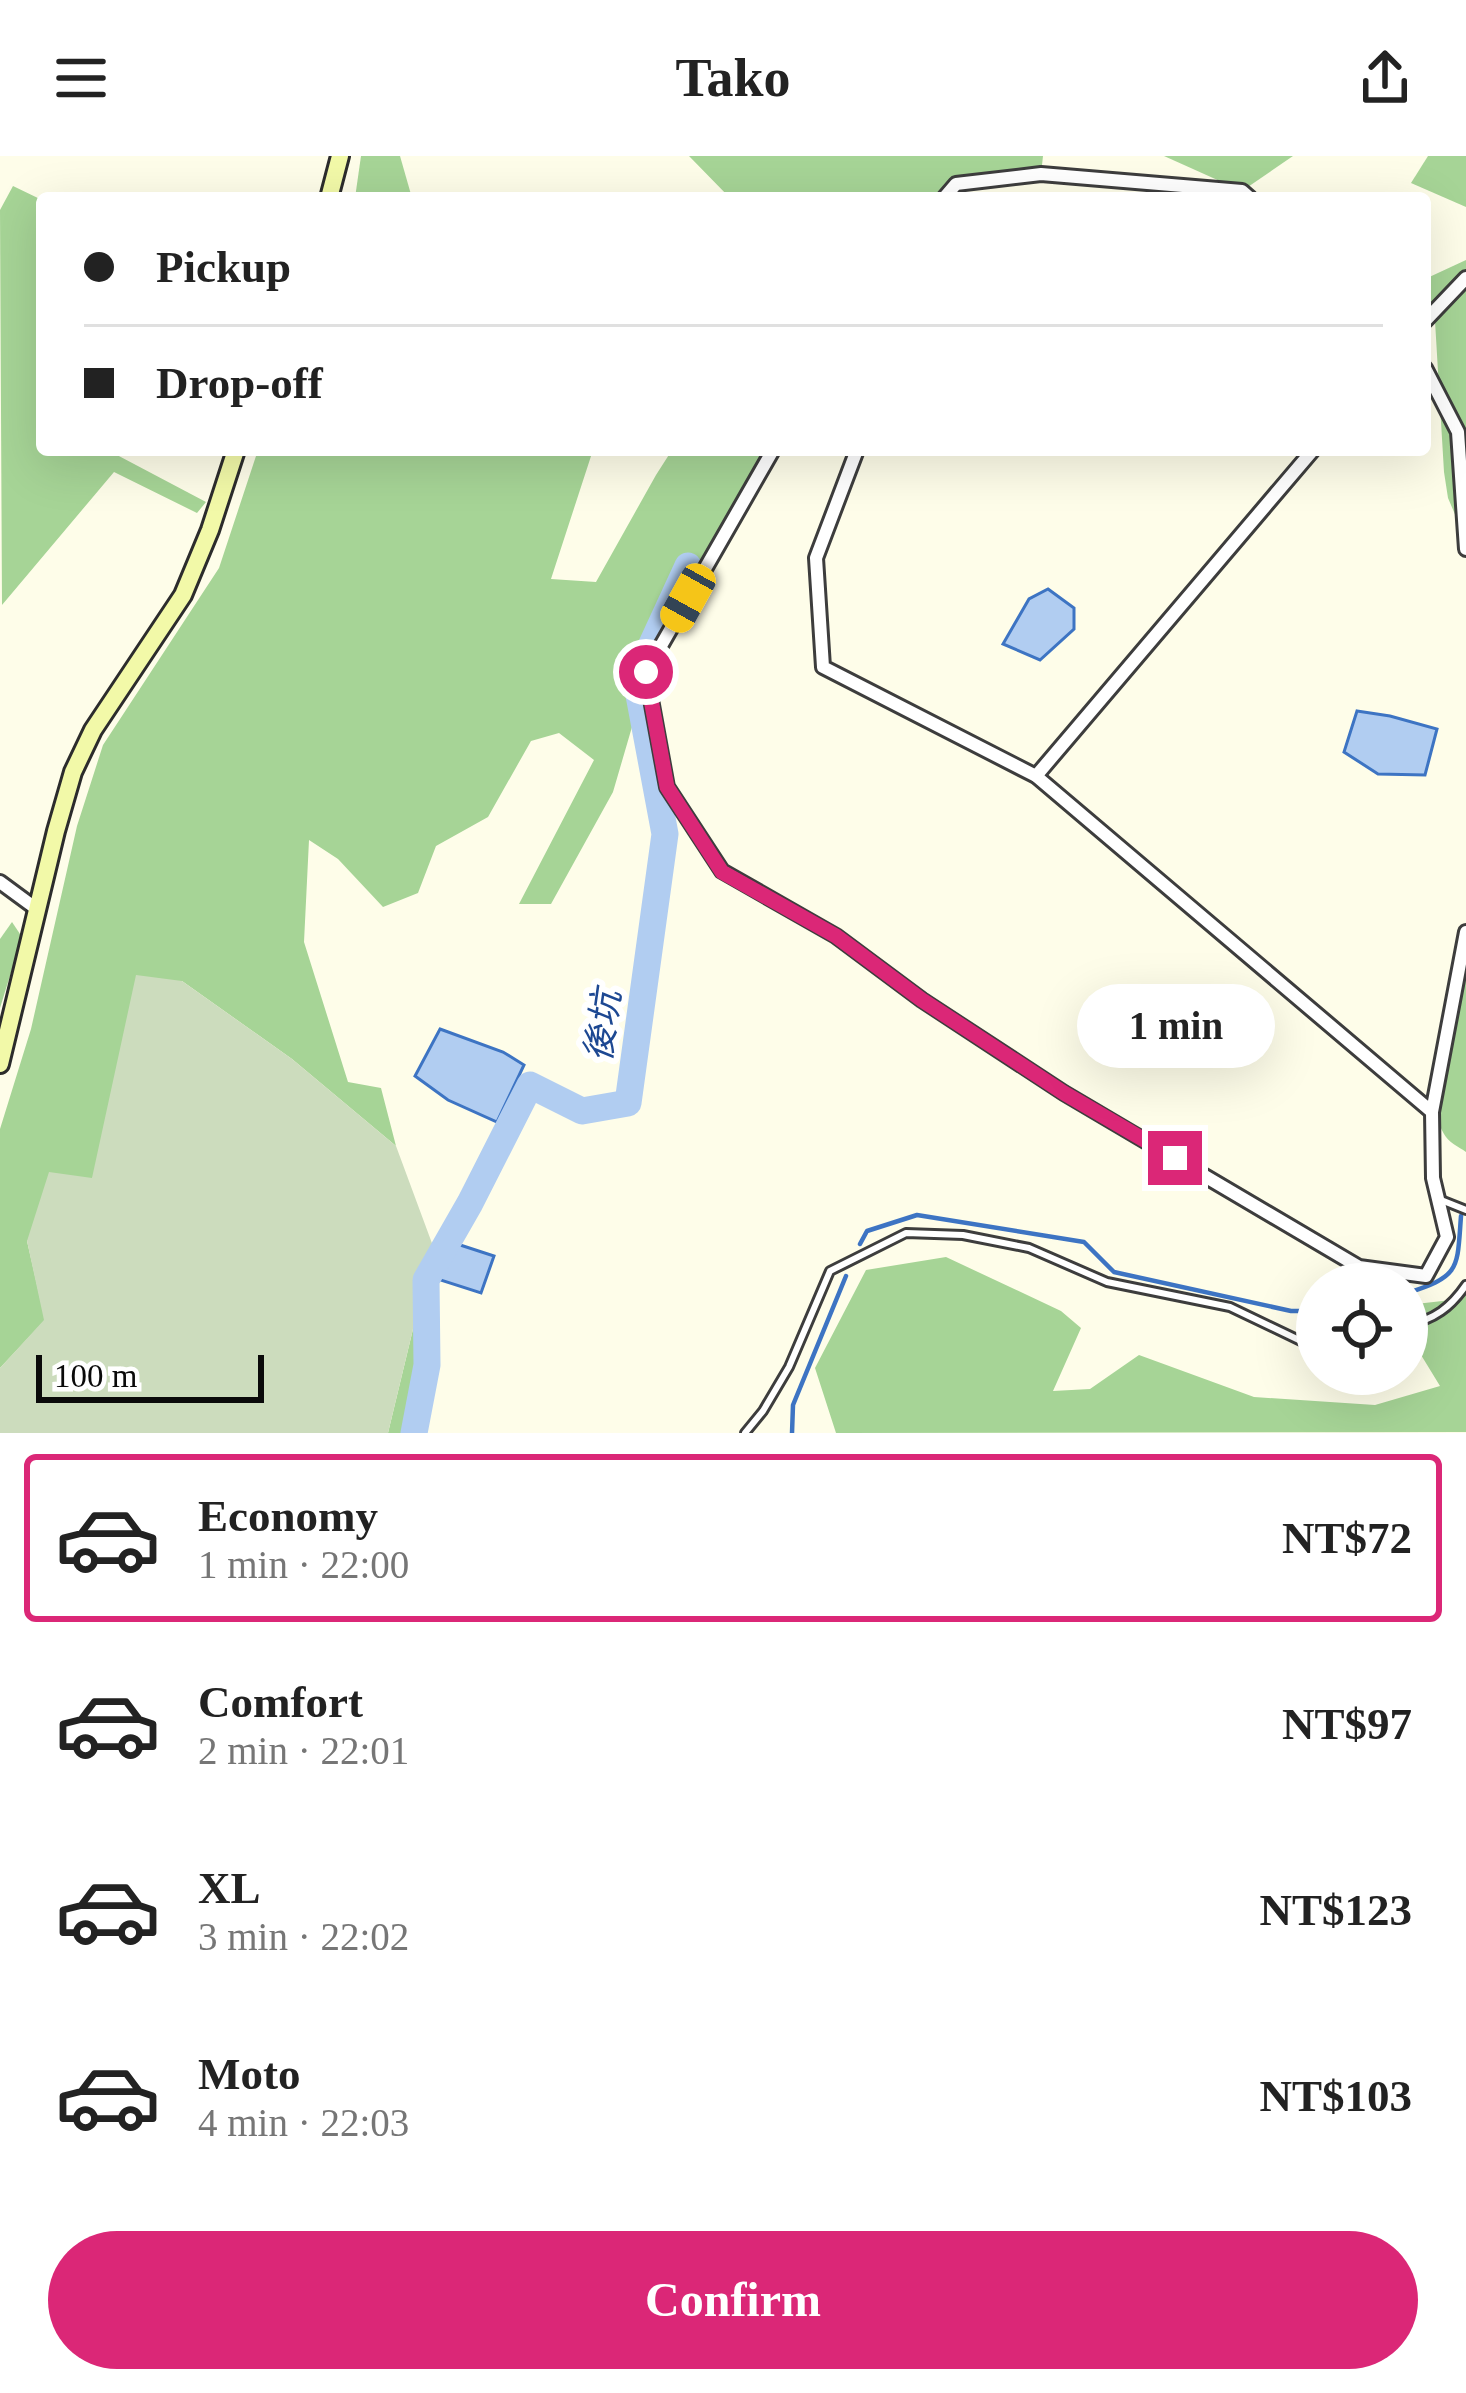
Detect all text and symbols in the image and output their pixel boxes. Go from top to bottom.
icon: menu [48,45,114,111]
icon: share [1352,45,1418,111]
text: Tako [675,48,791,108]
text: Pickup [156,242,291,292]
text: Drop-off [156,358,323,408]
car [655,558,721,638]
route start [619,645,673,699]
water label: 後坑 [578,983,629,1064]
callout: 1 min [1076,984,1274,1068]
text: 1 min [1129,1004,1223,1047]
route end [1148,1131,1202,1185]
map controls [1296,1263,1428,1395]
button: locate [1296,1263,1428,1395]
scale bar [36,1349,264,1402]
text: 100 m [54,1358,137,1394]
icon: car [54,1484,162,1592]
text: Economy [198,1491,378,1541]
text: NT$72 [1282,1513,1412,1563]
text: 1 min · 22:00 [198,1543,409,1586]
icon: car [54,1670,162,1778]
text: Comfort [198,1677,363,1727]
text: NT$97 [1282,1699,1412,1749]
text: 2 min · 22:01 [198,1729,409,1772]
icon: car [54,1856,162,1964]
text: XL [198,1863,261,1913]
text: NT$123 [1259,1885,1412,1935]
text: 3 min · 22:02 [198,1915,409,1958]
icon: car [54,2042,162,2150]
text: Moto [198,2049,300,2099]
text: NT$103 [1259,2071,1412,2121]
text: 4 min · 22:03 [198,2101,409,2144]
button: Confirm [48,2231,1418,2369]

